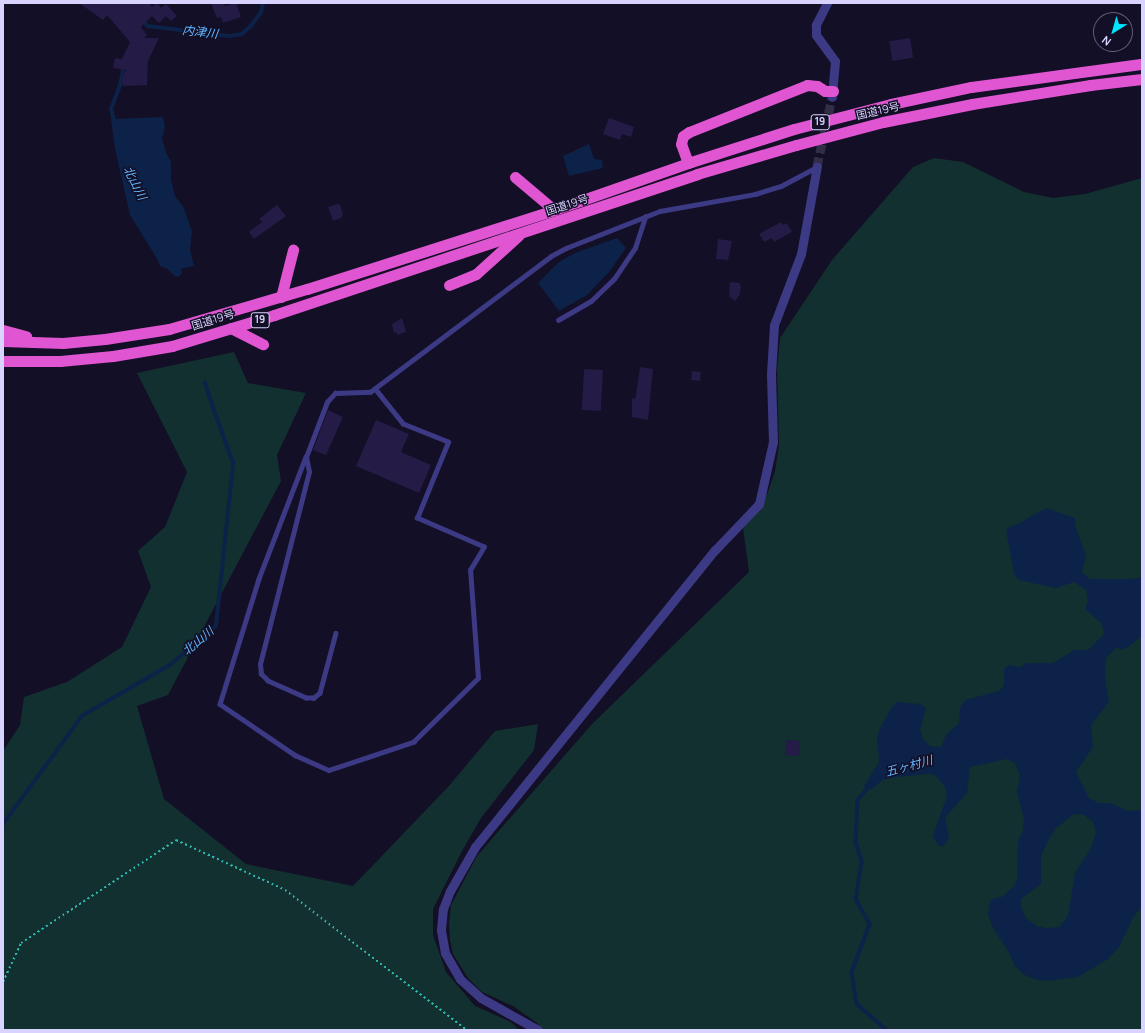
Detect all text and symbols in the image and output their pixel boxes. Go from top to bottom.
north arrow [1093,12,1133,52]
water label: 内津川 [181,23,219,41]
text: N [1098,33,1114,50]
street label: 国道19号 [855,100,901,122]
road number: 19 [810,114,830,130]
water label: 北山川 [120,164,150,202]
street label: 国道19号 [544,192,590,218]
street label: 国道19号 [190,307,236,333]
road number: 19 [250,312,270,328]
water label: 北山川 [180,624,216,658]
water label: 五ヶ村川 [884,753,934,779]

